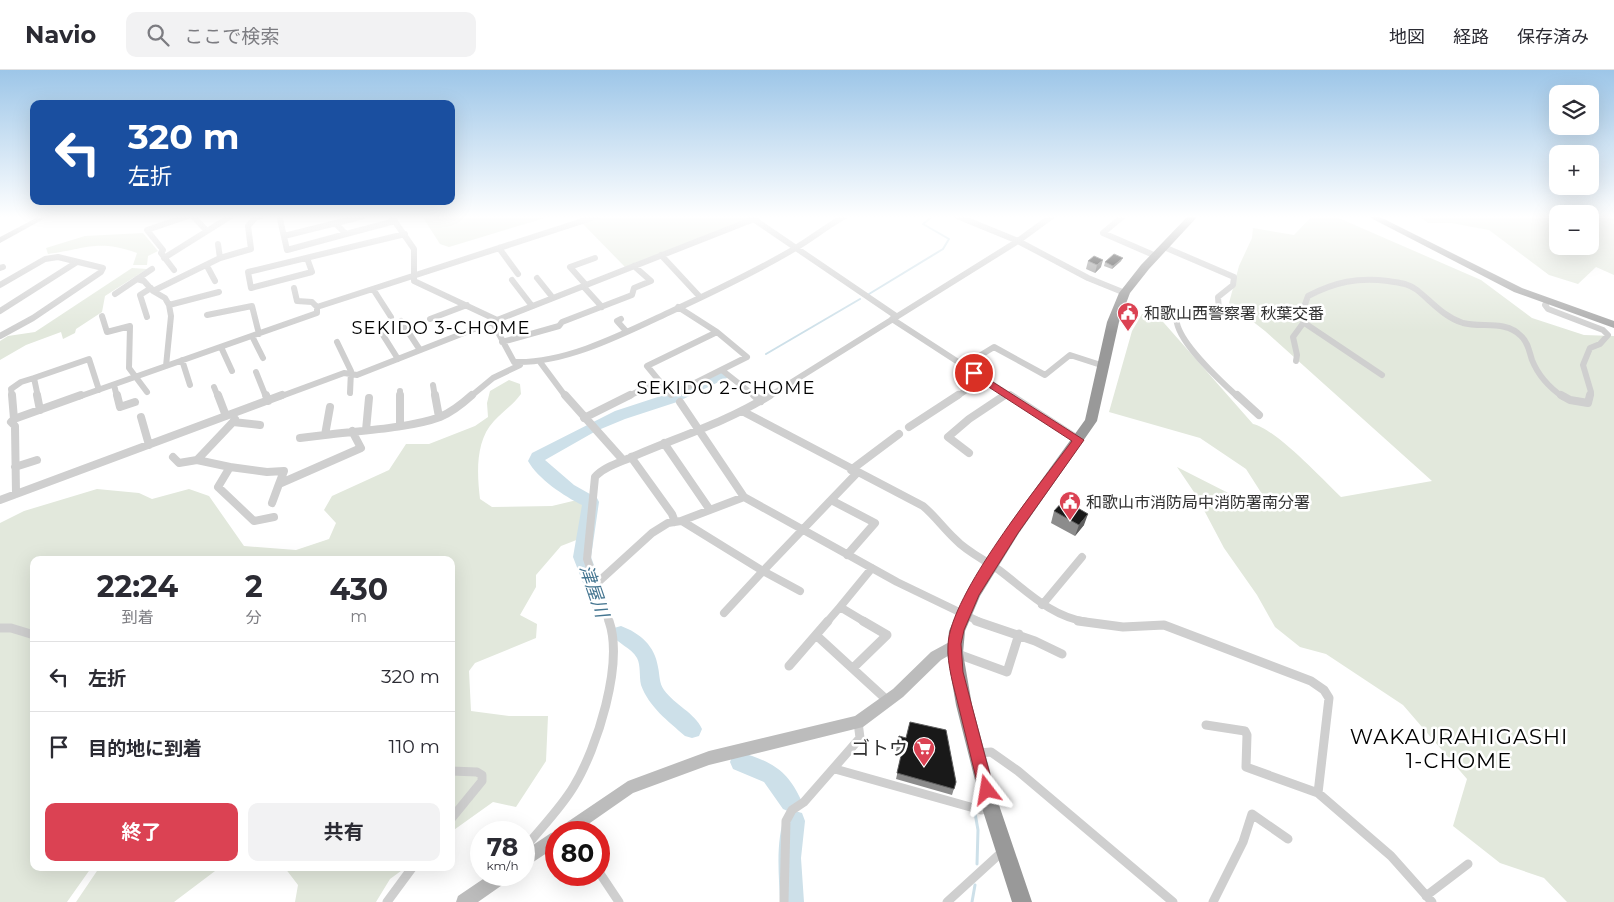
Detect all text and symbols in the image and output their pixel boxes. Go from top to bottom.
search box [126,12,476,57]
text: Navio [25,20,96,49]
icon: search [144,21,172,49]
text: ここで検索 [184,25,279,48]
text: 地図 [1389,26,1425,48]
text: 経路 [1453,26,1489,48]
text: 保存済み [1517,26,1589,48]
map controls [1549,85,1599,255]
button: layers [1549,85,1599,135]
text: 320 m [128,115,240,158]
icon: left [45,120,110,185]
button: + [1549,145,1599,195]
text: 左折 [128,163,172,190]
button: − [1549,205,1599,255]
public building icon: 和歌山西警察署 秋葉交番 [1116,301,1140,332]
place label: 和歌山西警察署 秋葉交番 [1144,304,1324,323]
district label: SEKIDO 3-CHOME [352,317,530,339]
pin [953,352,995,394]
icon: arrive [960,359,988,387]
district label: SEKIDO 2-CHOME [637,377,815,399]
public building icon: 和歌山市消防局中消防署南分署 [1058,490,1082,521]
place label: 和歌山市消防局中消防署南分署 [1086,493,1310,512]
water label: 津屋川 [575,562,614,622]
text: 22:24 [97,568,178,605]
text: 2 [245,568,263,605]
text: 430 [330,571,388,608]
text: m [350,607,367,626]
text: 到着 [121,608,154,627]
text: 分 [246,608,262,627]
icon: left [45,663,73,691]
text: 320 m [381,665,440,688]
text: 左折 [88,667,126,690]
district label: WAKAURAHIGASHI 1-CHOME [1350,724,1568,773]
icon: arrive [45,733,73,761]
text: 110 m [389,735,440,758]
supermarket icon: ゴトウ [912,736,936,767]
text: 目的地に到着 [88,737,202,760]
place label: ゴトウ [851,737,908,760]
position arrow [960,763,1012,815]
button: 終了 [45,803,238,861]
button: 共有 [248,803,440,861]
speed limit sign: 80 [545,821,610,886]
text: 78 [487,832,518,862]
text: km/h [486,858,519,873]

